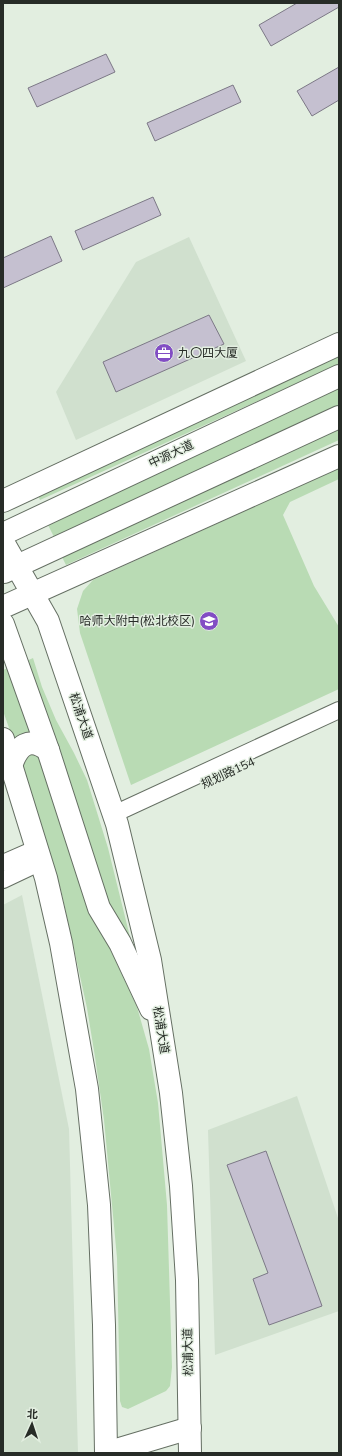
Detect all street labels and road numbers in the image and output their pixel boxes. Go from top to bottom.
street label: 中源大道 [146,437,196,471]
street label: 松浦大道 [66,691,96,741]
street label: 规划路154 [199,754,257,792]
street label: 松浦大道 [149,1005,173,1055]
street label: 松浦大道 [180,1328,196,1376]

